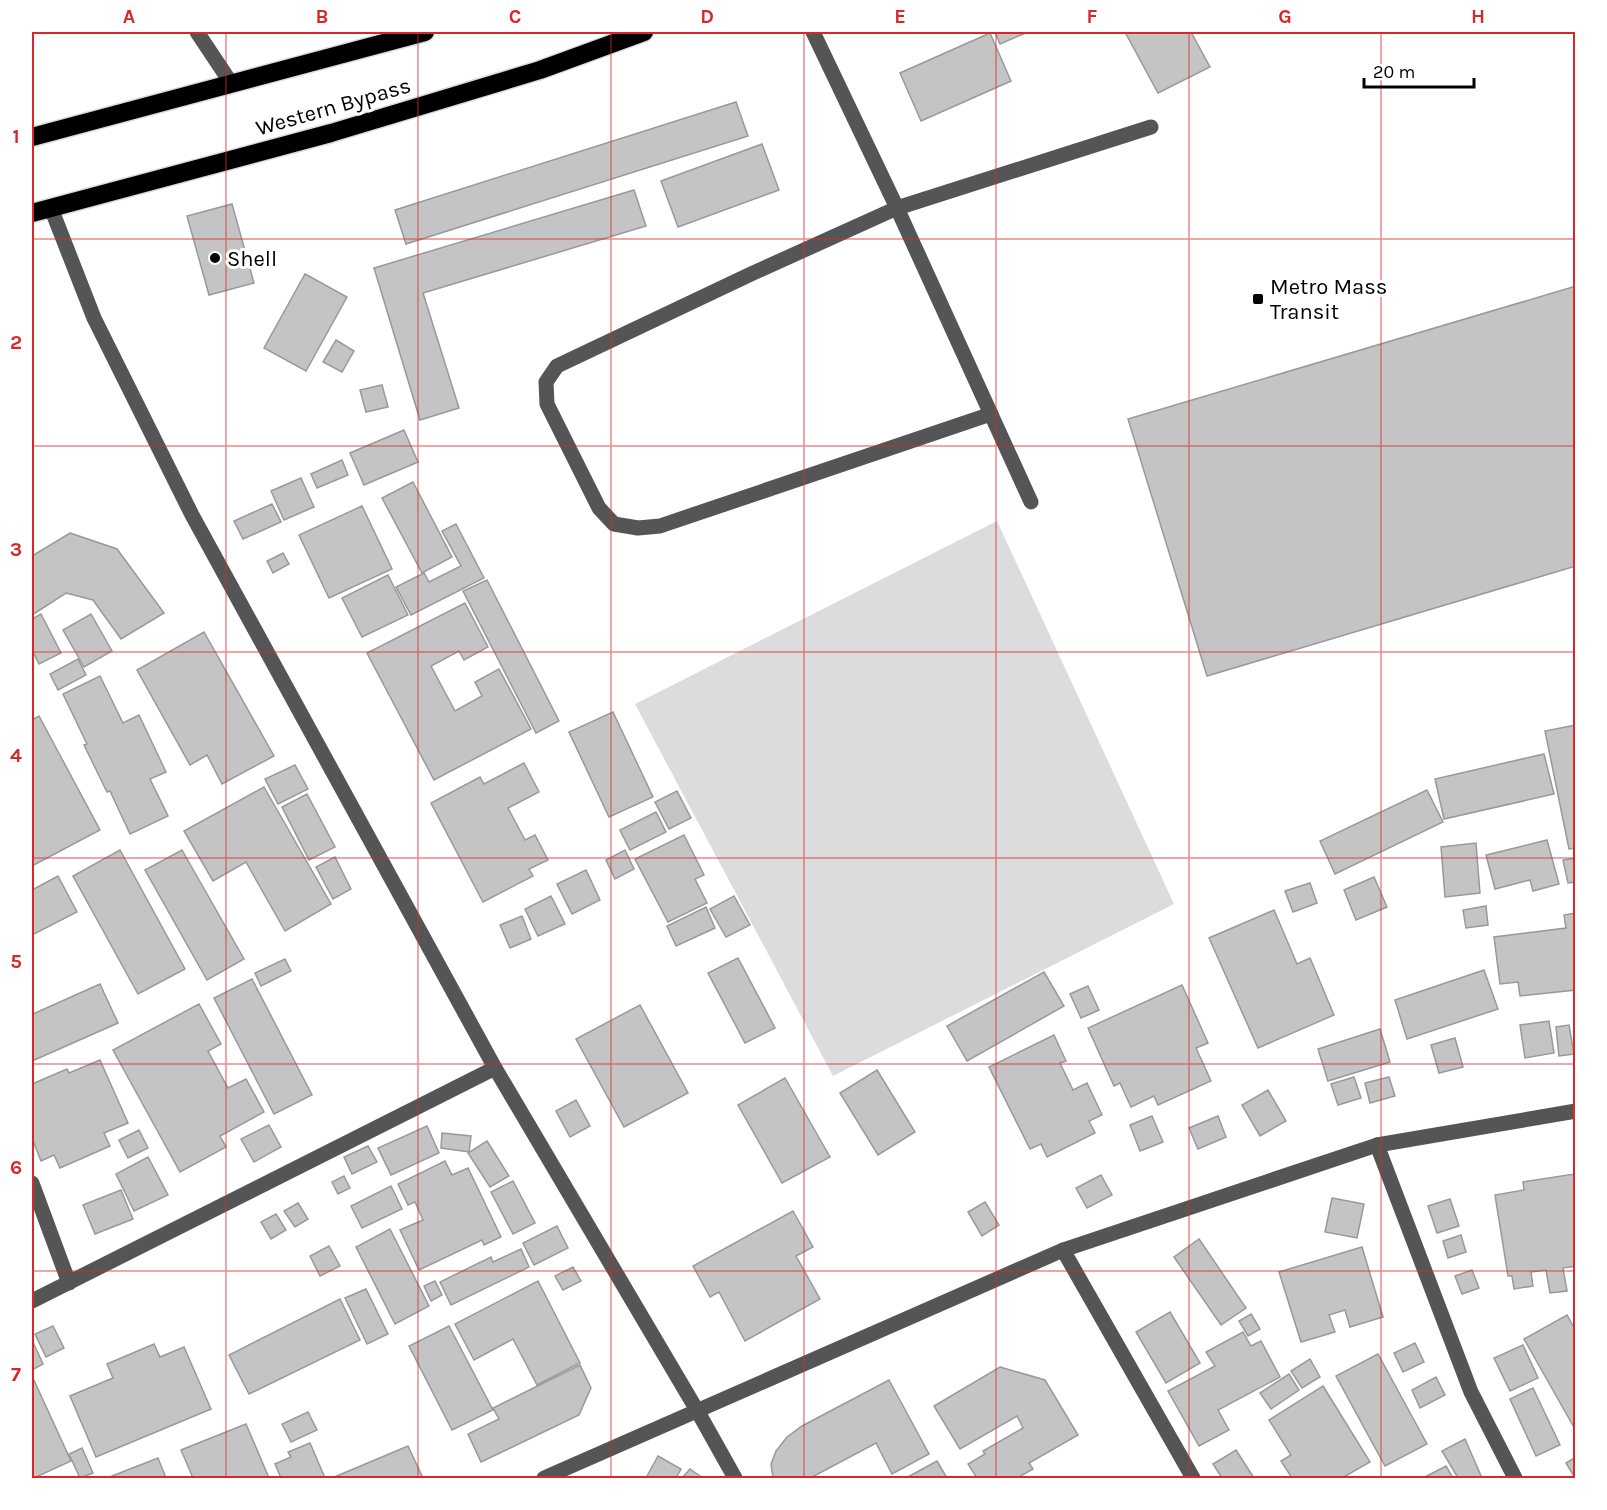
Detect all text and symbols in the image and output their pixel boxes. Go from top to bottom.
text: A [123,5,136,28]
text: B [316,5,328,28]
text: C [509,5,521,28]
text: D [700,5,714,28]
text: E [894,5,906,28]
text: F [1087,5,1098,28]
text: G [1278,5,1292,28]
text: H [1471,5,1485,28]
scale bar [1364,51,1474,89]
text: 20 m [1373,61,1415,83]
street label: Western Bypass [253,72,414,141]
text: 1 [12,125,20,148]
place label: Shell [227,246,277,272]
marker: Shell [208,251,222,265]
place label: Metro Mass Transit [1270,274,1387,325]
marker: Metro Mass Transit [1251,292,1265,306]
text: 2 [10,331,22,354]
text: 3 [10,538,22,561]
text: 4 [10,744,22,767]
text: 5 [10,950,22,973]
text: 6 [10,1156,22,1179]
text: 7 [11,1363,21,1386]

